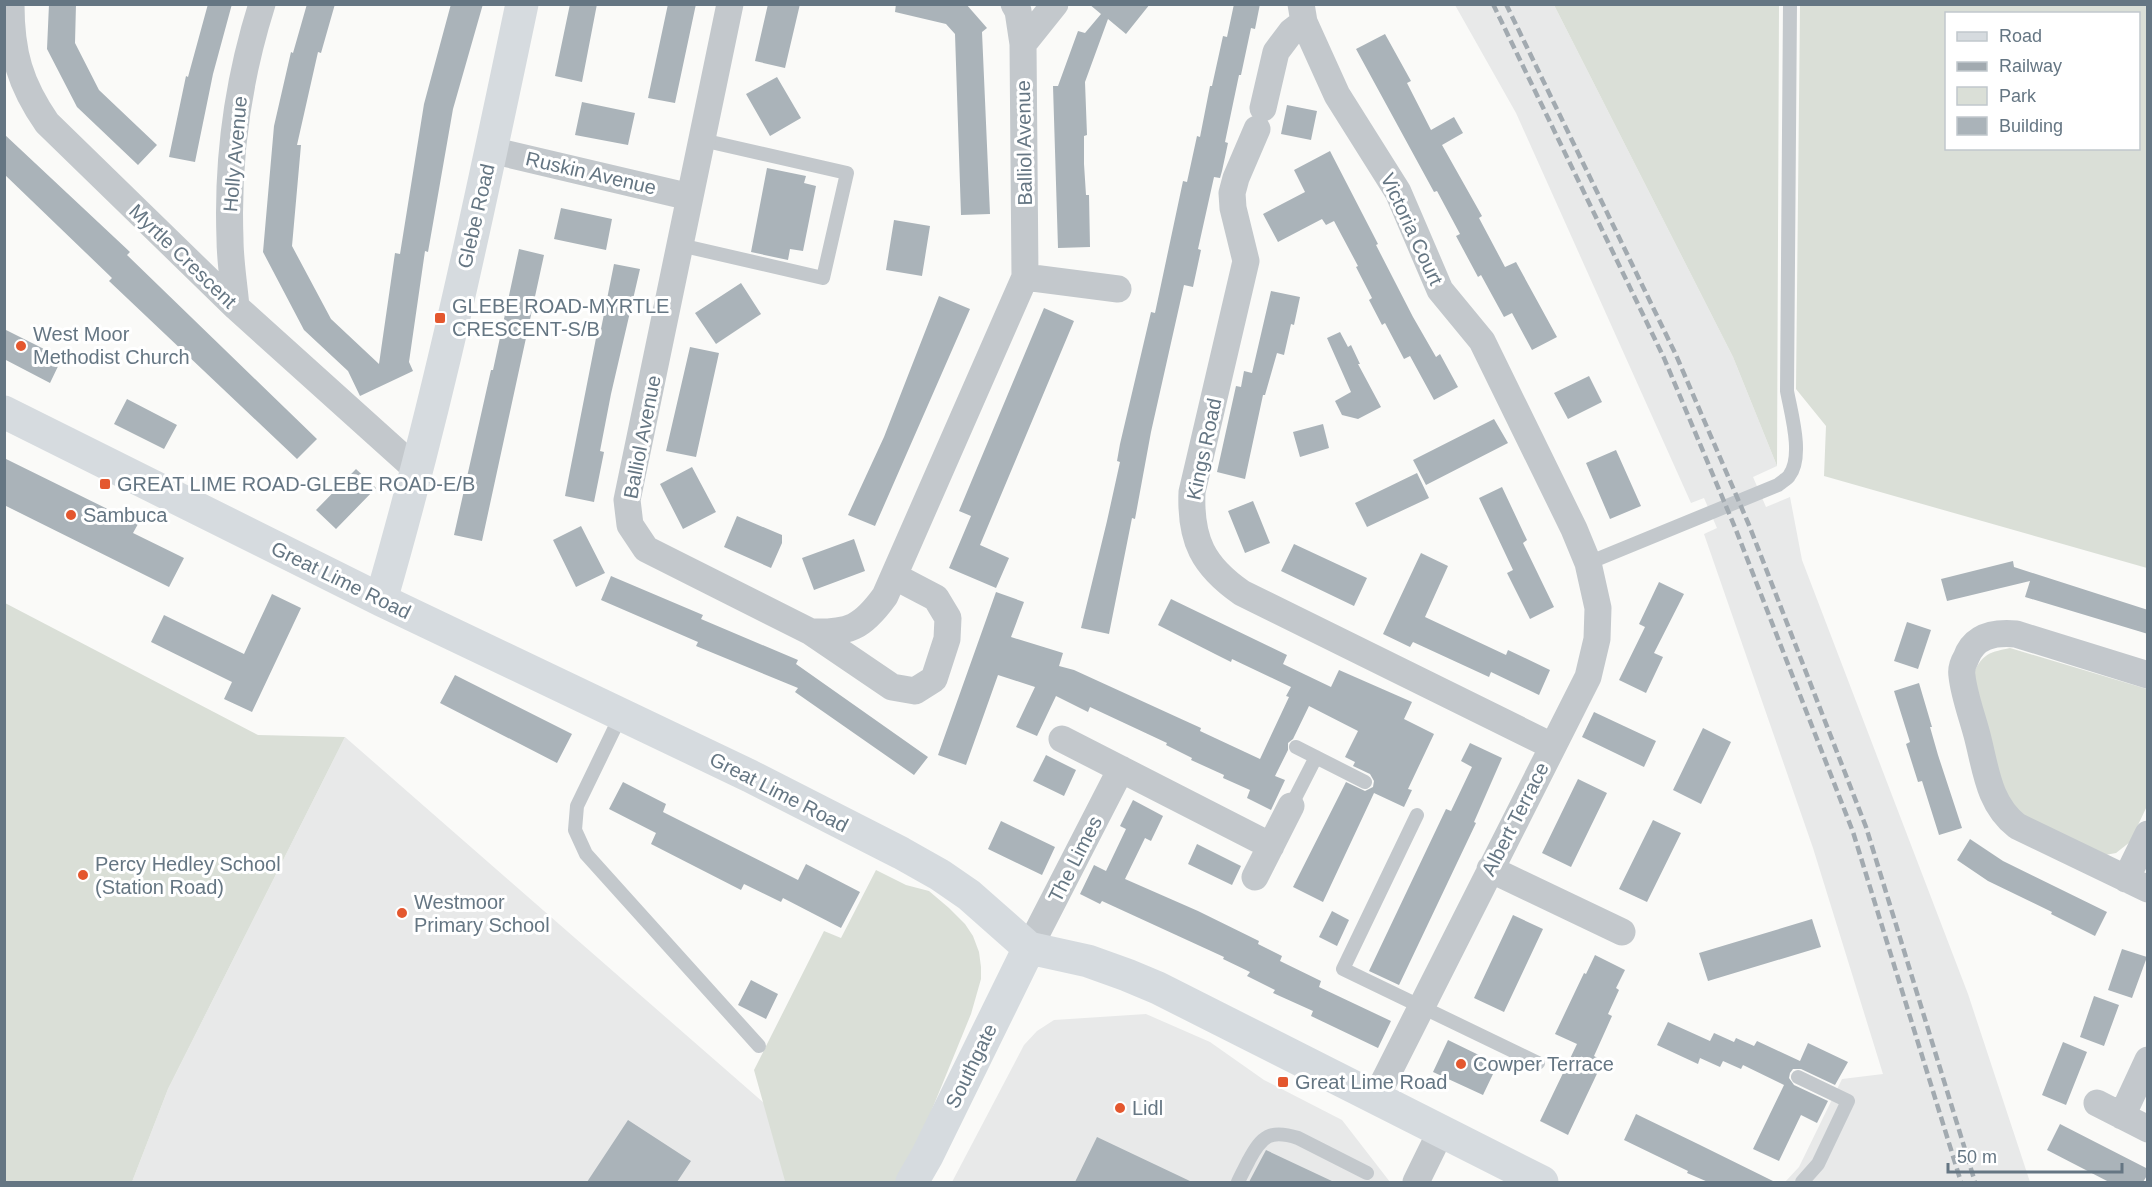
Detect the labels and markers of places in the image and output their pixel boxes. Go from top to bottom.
place label: GLEBE ROAD-MYRTLE CRESCENT-S/B [452,295,669,340]
marker: GLEBE ROAD-MYRTLE CRESCENT-S/B [433,311,447,325]
place label: West Moor Methodist Church [33,323,190,368]
marker: West Moor Methodist Church [14,339,28,353]
place label: GREAT LIME ROAD-GLEBE ROAD-E/B [117,473,475,495]
marker: GREAT LIME ROAD-GLEBE ROAD-E/B [98,477,112,491]
place label: Sambuca [83,504,168,526]
marker: Sambuca [64,508,78,522]
place label: Percy Hedley School (Station Road) [95,853,281,898]
marker: Percy Hedley School (Station Road) [76,868,90,882]
place label: Westmoor Primary School [414,891,550,936]
marker: Westmoor Primary School [395,906,409,920]
place label: Cowper Terrace [1473,1053,1614,1075]
marker: Cowper Terrace [1454,1057,1468,1071]
place label: Great Lime Road [1295,1071,1447,1093]
marker: Great Lime Road [1276,1075,1290,1089]
place label: Lidl [1132,1097,1163,1119]
marker: Lidl [1113,1101,1127,1115]

